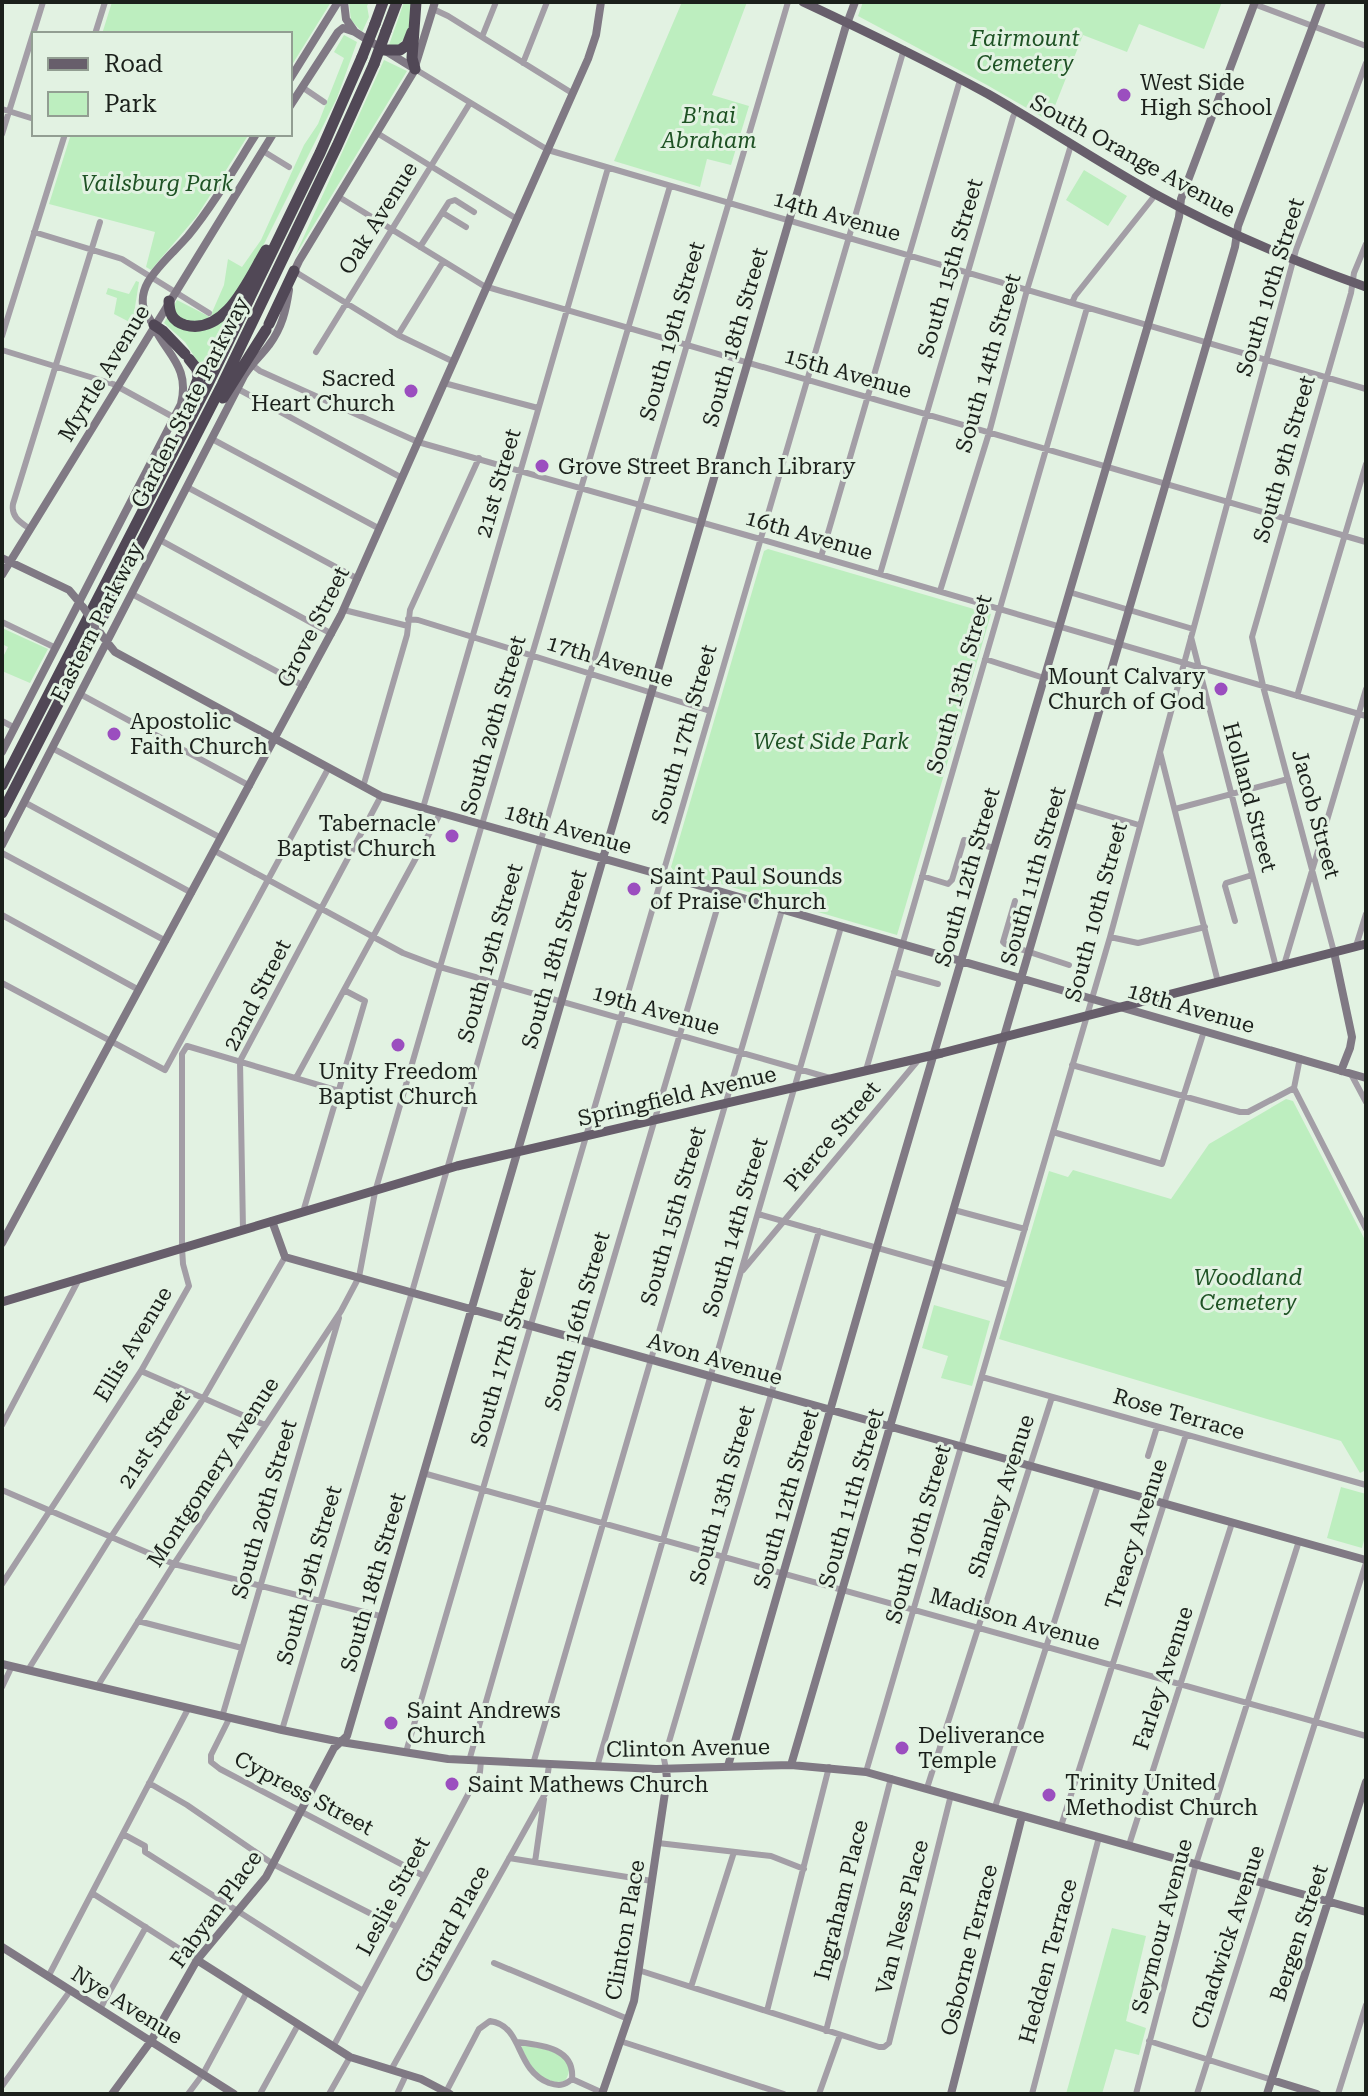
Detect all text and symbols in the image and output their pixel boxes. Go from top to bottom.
park label: Fairmount Cemetery [969,26,1081,76]
legend [32,32,292,136]
text: Road [104,50,163,78]
place label: West Side High School [1140,70,1272,120]
marker: West Side High School [1115,86,1133,104]
street label: South Orange Avenue [1026,89,1240,223]
text: Park [104,90,157,118]
park label: B'nai Abraham [660,103,756,153]
street label: Oak Avenue [334,157,422,279]
park label: Vailsburg Park [81,171,233,196]
street label: South 15th Street [912,176,988,360]
street label: 14th Avenue [770,186,904,246]
street label: South 10th Street [1231,195,1309,379]
street label: South 19th Street [634,239,710,423]
street label: South 18th Street [697,245,773,429]
street label: South 14th Street [950,271,1026,455]
street label: Garden State Parkway [126,292,254,512]
street label: Myrtle Avenue [53,300,155,446]
street label: 15th Avenue [781,343,915,403]
place label: Sacred Heart Church [251,366,395,416]
street label: South 9th Street [1248,373,1320,545]
marker: Sacred Heart Church [402,382,420,400]
street label: 21st Street [471,426,525,540]
place label: Grove Street Branch Library [558,454,856,479]
marker: Grove Street Branch Library [533,457,551,475]
street label: 16th Avenue [742,505,876,565]
street label: Eastern Parkway [46,538,148,706]
street label: Grove Street [272,562,354,692]
street label: South 13th Street [921,592,997,776]
street label: 17th Avenue [543,630,677,692]
street label: South 20th Street [455,633,531,817]
street label: South 17th Street [646,642,722,826]
place label: Mount Calvary Church of God [1048,664,1205,714]
marker: Mount Calvary Church of God [1212,680,1230,698]
place label: Apostolic Faith Church [130,709,268,759]
street label: Holland Street [1218,719,1282,875]
marker: Apostolic Faith Church [105,725,123,743]
park label: West Side Park [753,729,909,754]
street label: Jacob Street [1287,747,1345,881]
street label: South 11th Street [995,784,1071,968]
street label: South 12th Street [929,785,1005,969]
street label: 18th Avenue [501,799,635,859]
place label: Tabernacle Baptist Church [277,811,436,861]
street label: South 10th Street [1060,819,1132,1005]
marker: Tabernacle Baptist Church [443,827,461,845]
street label: South 19th Street [452,861,528,1045]
place label: Saint Paul Sounds of Praise Church [650,864,842,914]
street label: South 18th Street [516,867,592,1051]
marker: Saint Paul Sounds of Praise Church [625,880,643,898]
street label: 22nd Street [218,935,296,1055]
street label: 18th Avenue [1124,978,1258,1038]
street label: 19th Avenue [589,980,723,1040]
marker: Unity Freedom Baptist Church [389,1036,407,1054]
place label: Unity Freedom Baptist Church [318,1059,478,1109]
street label: Springfield Avenue [575,1061,779,1131]
street label: Pierce Street [779,1076,885,1196]
street label: South 15th Street [635,1124,711,1308]
street label: South 14th Street [697,1135,773,1319]
street label: South 16th Street [539,1229,615,1413]
street label: South 17th Street [465,1265,541,1449]
park label: Woodland Cemetery [1194,1265,1302,1315]
street label: Ellis Avenue [89,1282,177,1406]
street label: Avon Avenue [645,1328,785,1390]
street label: Montgomery Avenue [142,1372,284,1572]
street label: Rose Terrace [1110,1383,1248,1445]
street label: 21st Street [113,1385,195,1493]
street label: South 13th Street [684,1403,760,1587]
street label: South 11th Street [813,1406,889,1590]
street label: South 12th Street [748,1407,824,1591]
street label: Shanley Avenue [963,1411,1039,1581]
street label: South 20th Street [226,1417,302,1601]
street label: South 10th Street [880,1442,956,1626]
street label: Treacy Avenue [1100,1456,1172,1612]
street label: South 19th Street [271,1483,347,1667]
street label: South 18th Street [335,1490,411,1674]
street label: Madison Avenue [927,1583,1103,1655]
street label: Farley Avenue [1128,1603,1198,1753]
place label: Saint Andrews Church [407,1698,561,1748]
marker: Saint Andrews Church [382,1714,400,1732]
place label: Deliverance Temple [918,1723,1044,1773]
street label: Clinton Avenue [606,1734,770,1762]
marker: Deliverance Temple [893,1739,911,1757]
street label: Cypress Street [230,1746,378,1840]
place label: Trinity United Methodist Church [1065,1770,1258,1820]
place label: Saint Mathews Church [468,1772,708,1797]
marker: Saint Mathews Church [443,1775,461,1793]
marker: Trinity United Methodist Church [1040,1786,1058,1804]
street label: Ingraham Place [809,1817,873,1983]
street label: Leslie Street [351,1832,435,1960]
street label: Seymour Avenue [1127,1836,1197,2016]
street label: Van Ness Place [871,1837,933,1997]
street label: Chadwick Avenue [1186,1842,1270,2032]
street label: Fabyan Place [165,1845,267,1973]
street label: Clinton Place [600,1858,650,2002]
street label: Girard Place [410,1861,494,1987]
street label: Bergen Street [1265,1861,1333,2005]
street label: Osborne Terrace [936,1862,1002,2038]
street label: Hedden Terrace [1014,1876,1082,2046]
street label: Nye Avenue [67,1961,187,2049]

